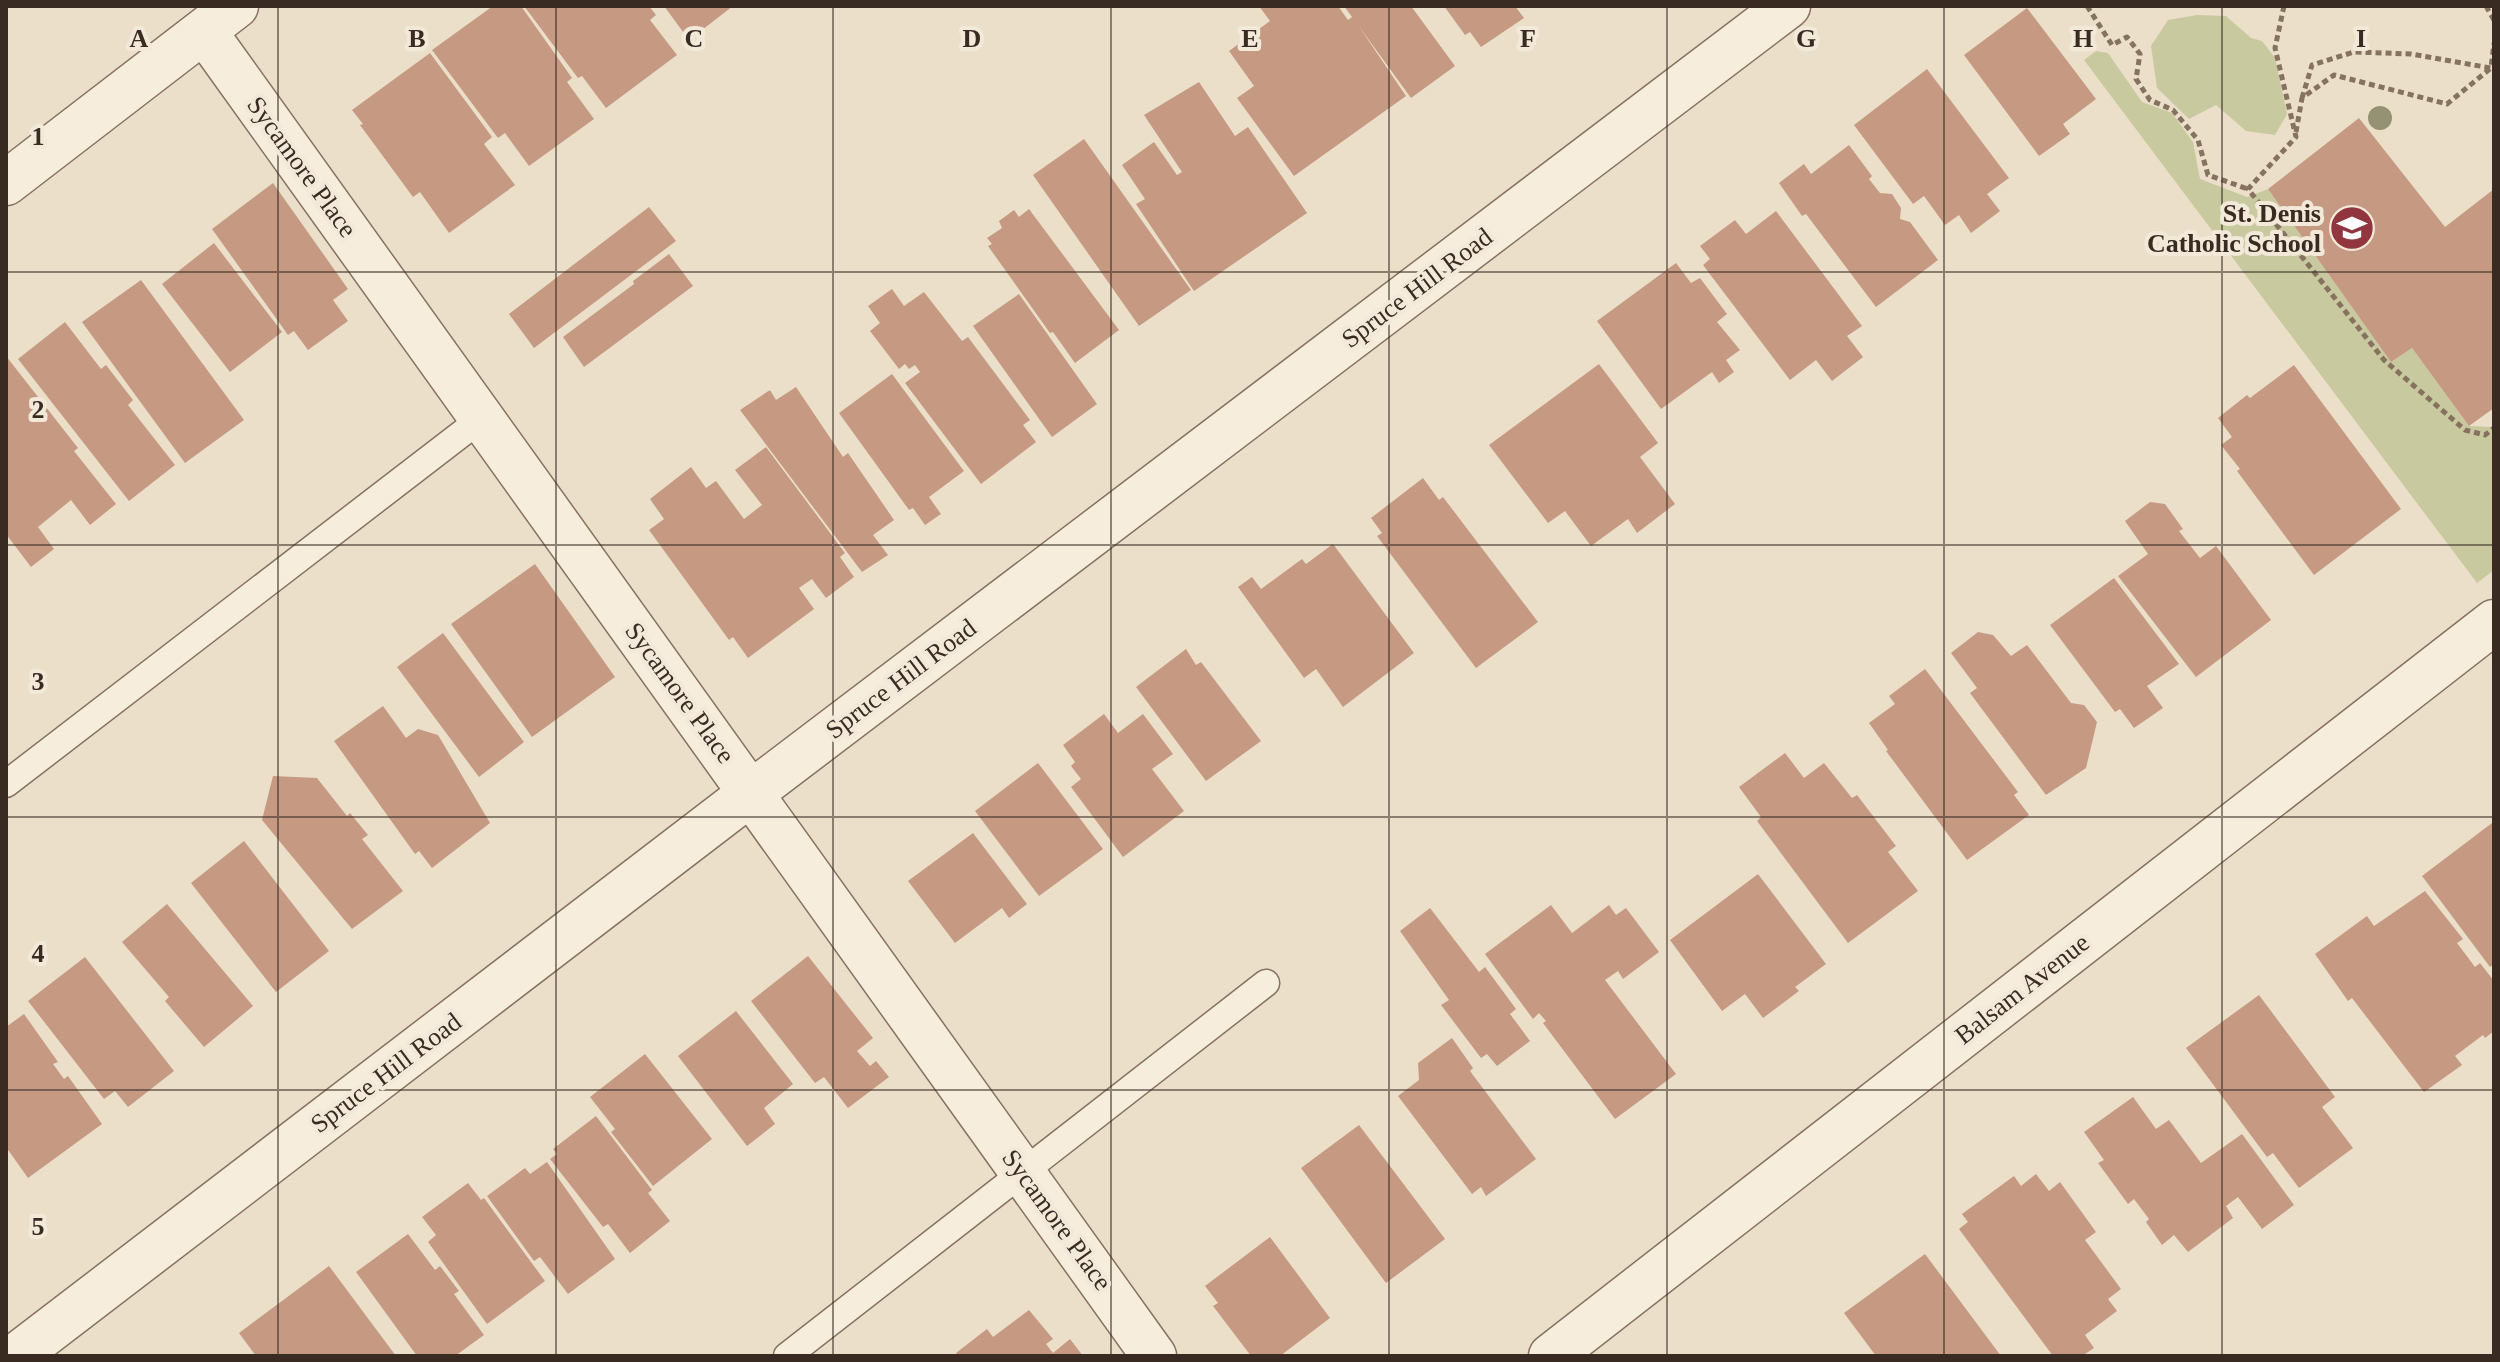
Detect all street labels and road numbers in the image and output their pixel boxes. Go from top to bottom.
street label: Sycamore Place [241,91,363,243]
street label: Spruce Hill Road [1336,222,1498,354]
street label: Spruce Hill Road [820,613,982,745]
street label: Sycamore Place [619,617,741,769]
street label: Balsam Avenue [1949,928,2095,1050]
street label: Spruce Hill Road [305,1007,467,1139]
street label: Sycamore Place [996,1144,1118,1296]

